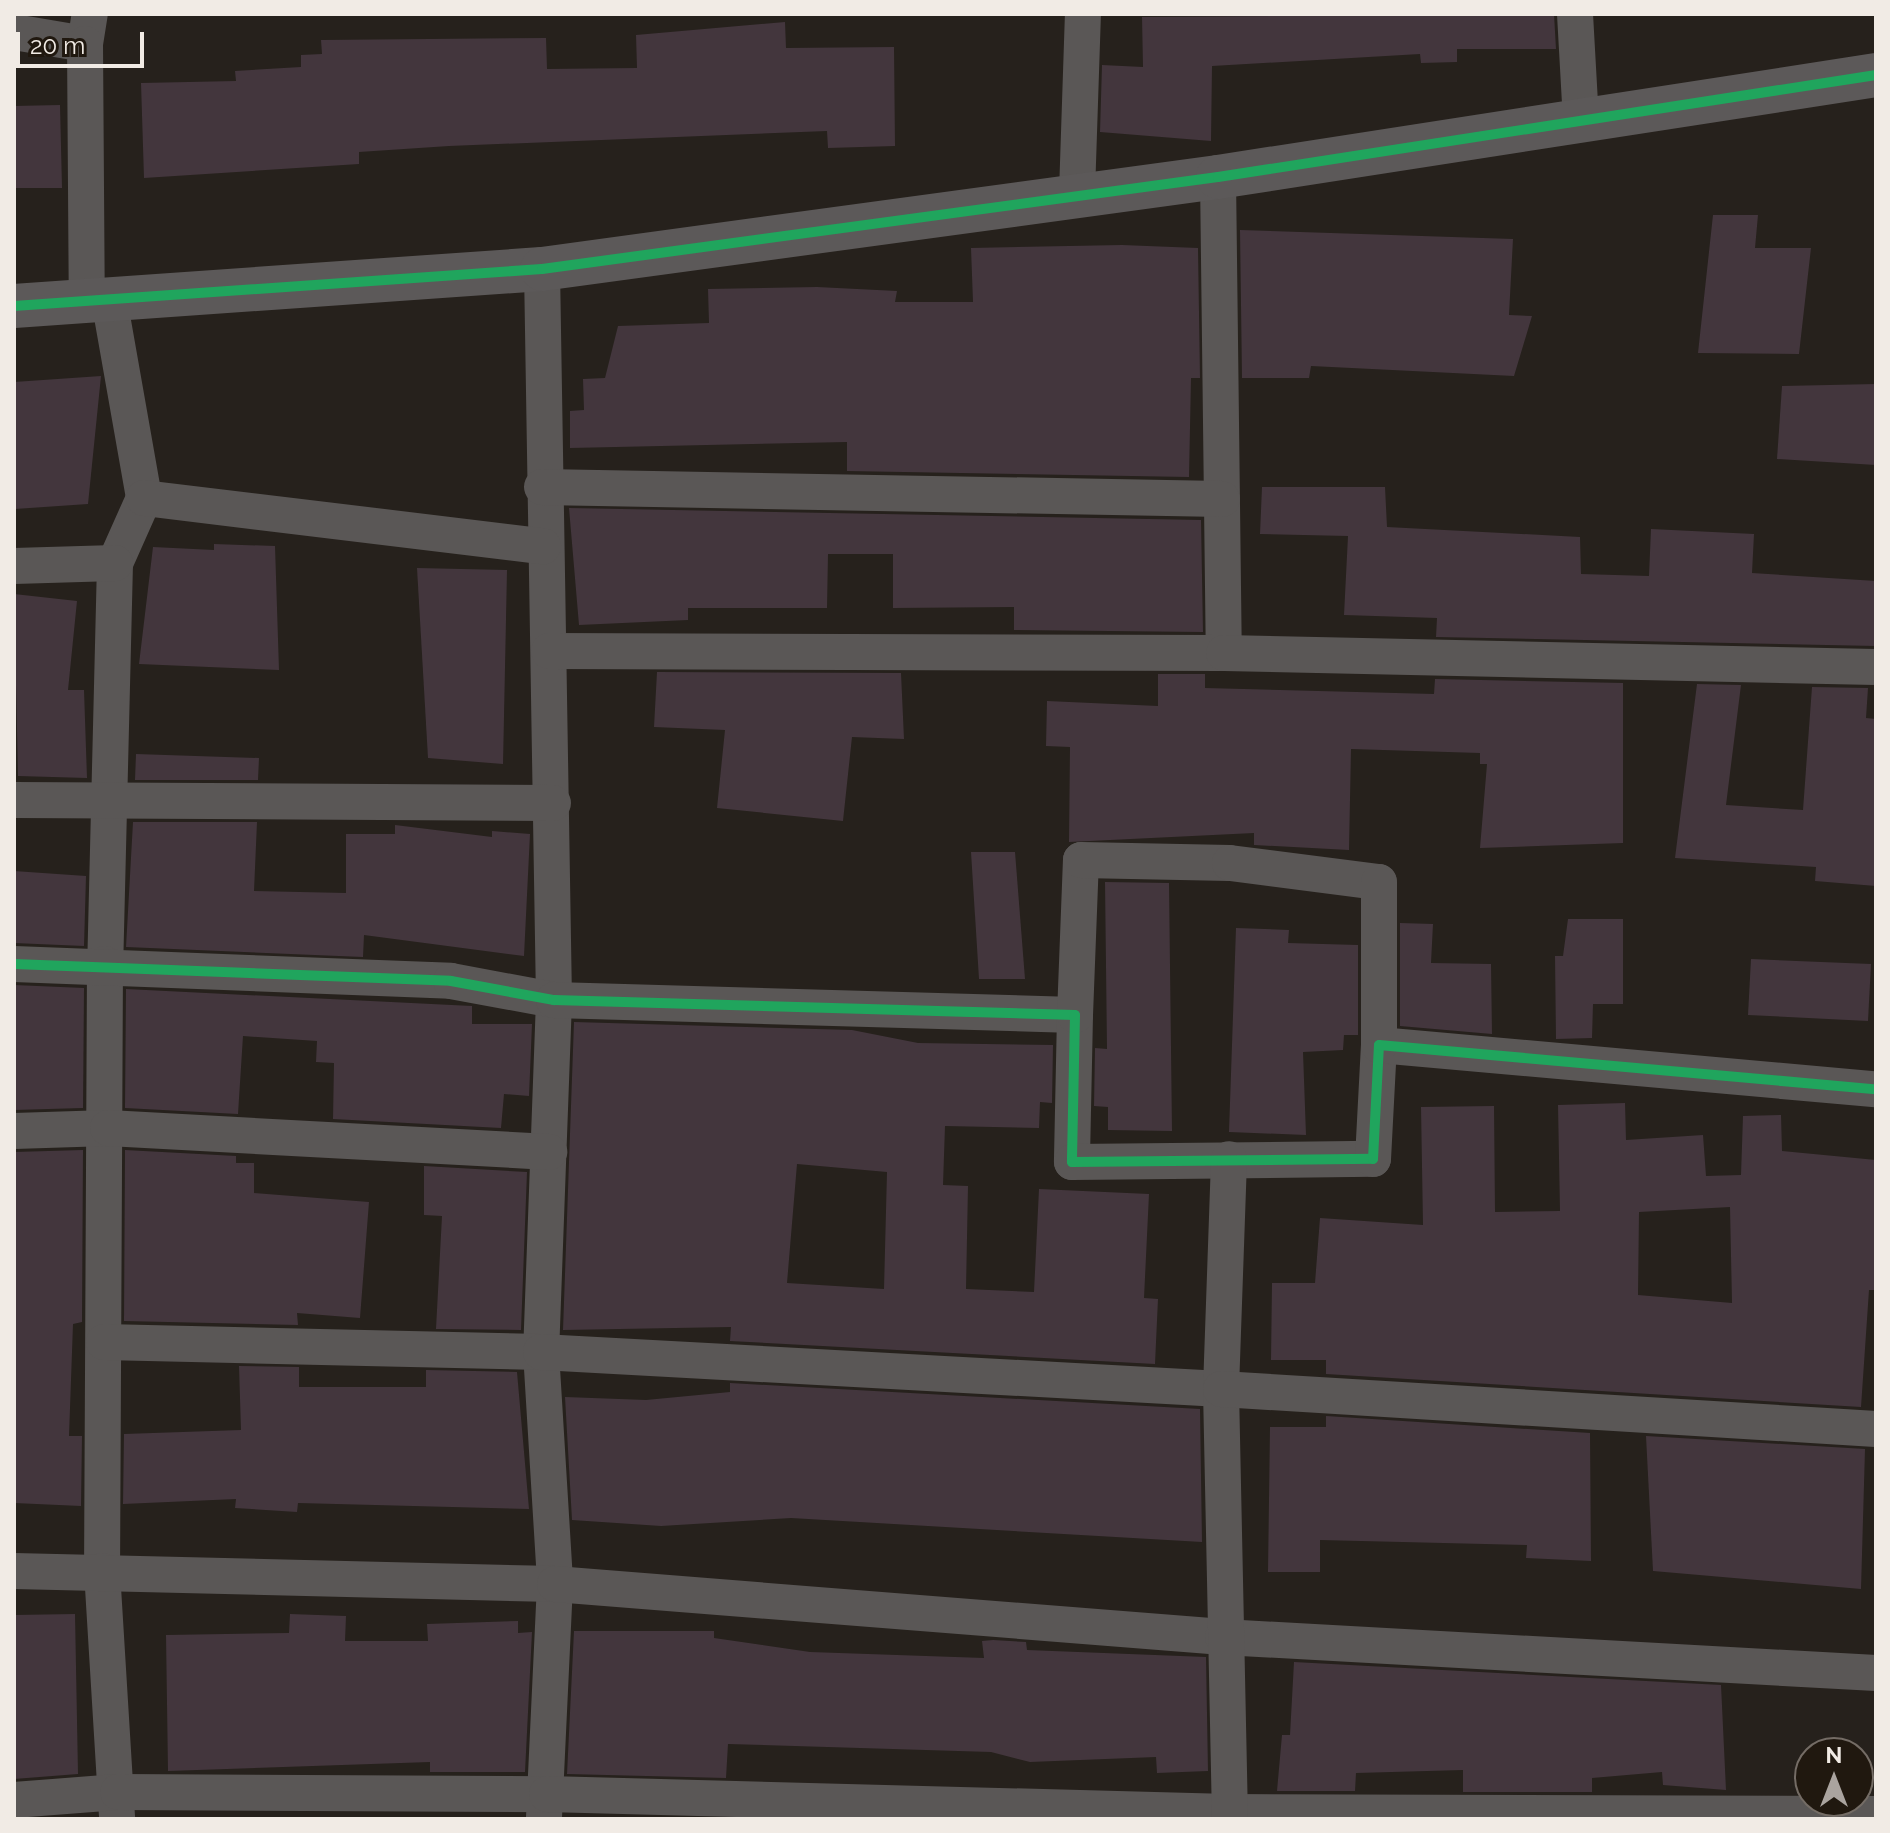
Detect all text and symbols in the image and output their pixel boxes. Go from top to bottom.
scale bar [20,16,148,66]
text: 20 m [30,31,85,60]
north arrow [1794,1737,1874,1817]
text: N [1826,1742,1842,1768]

